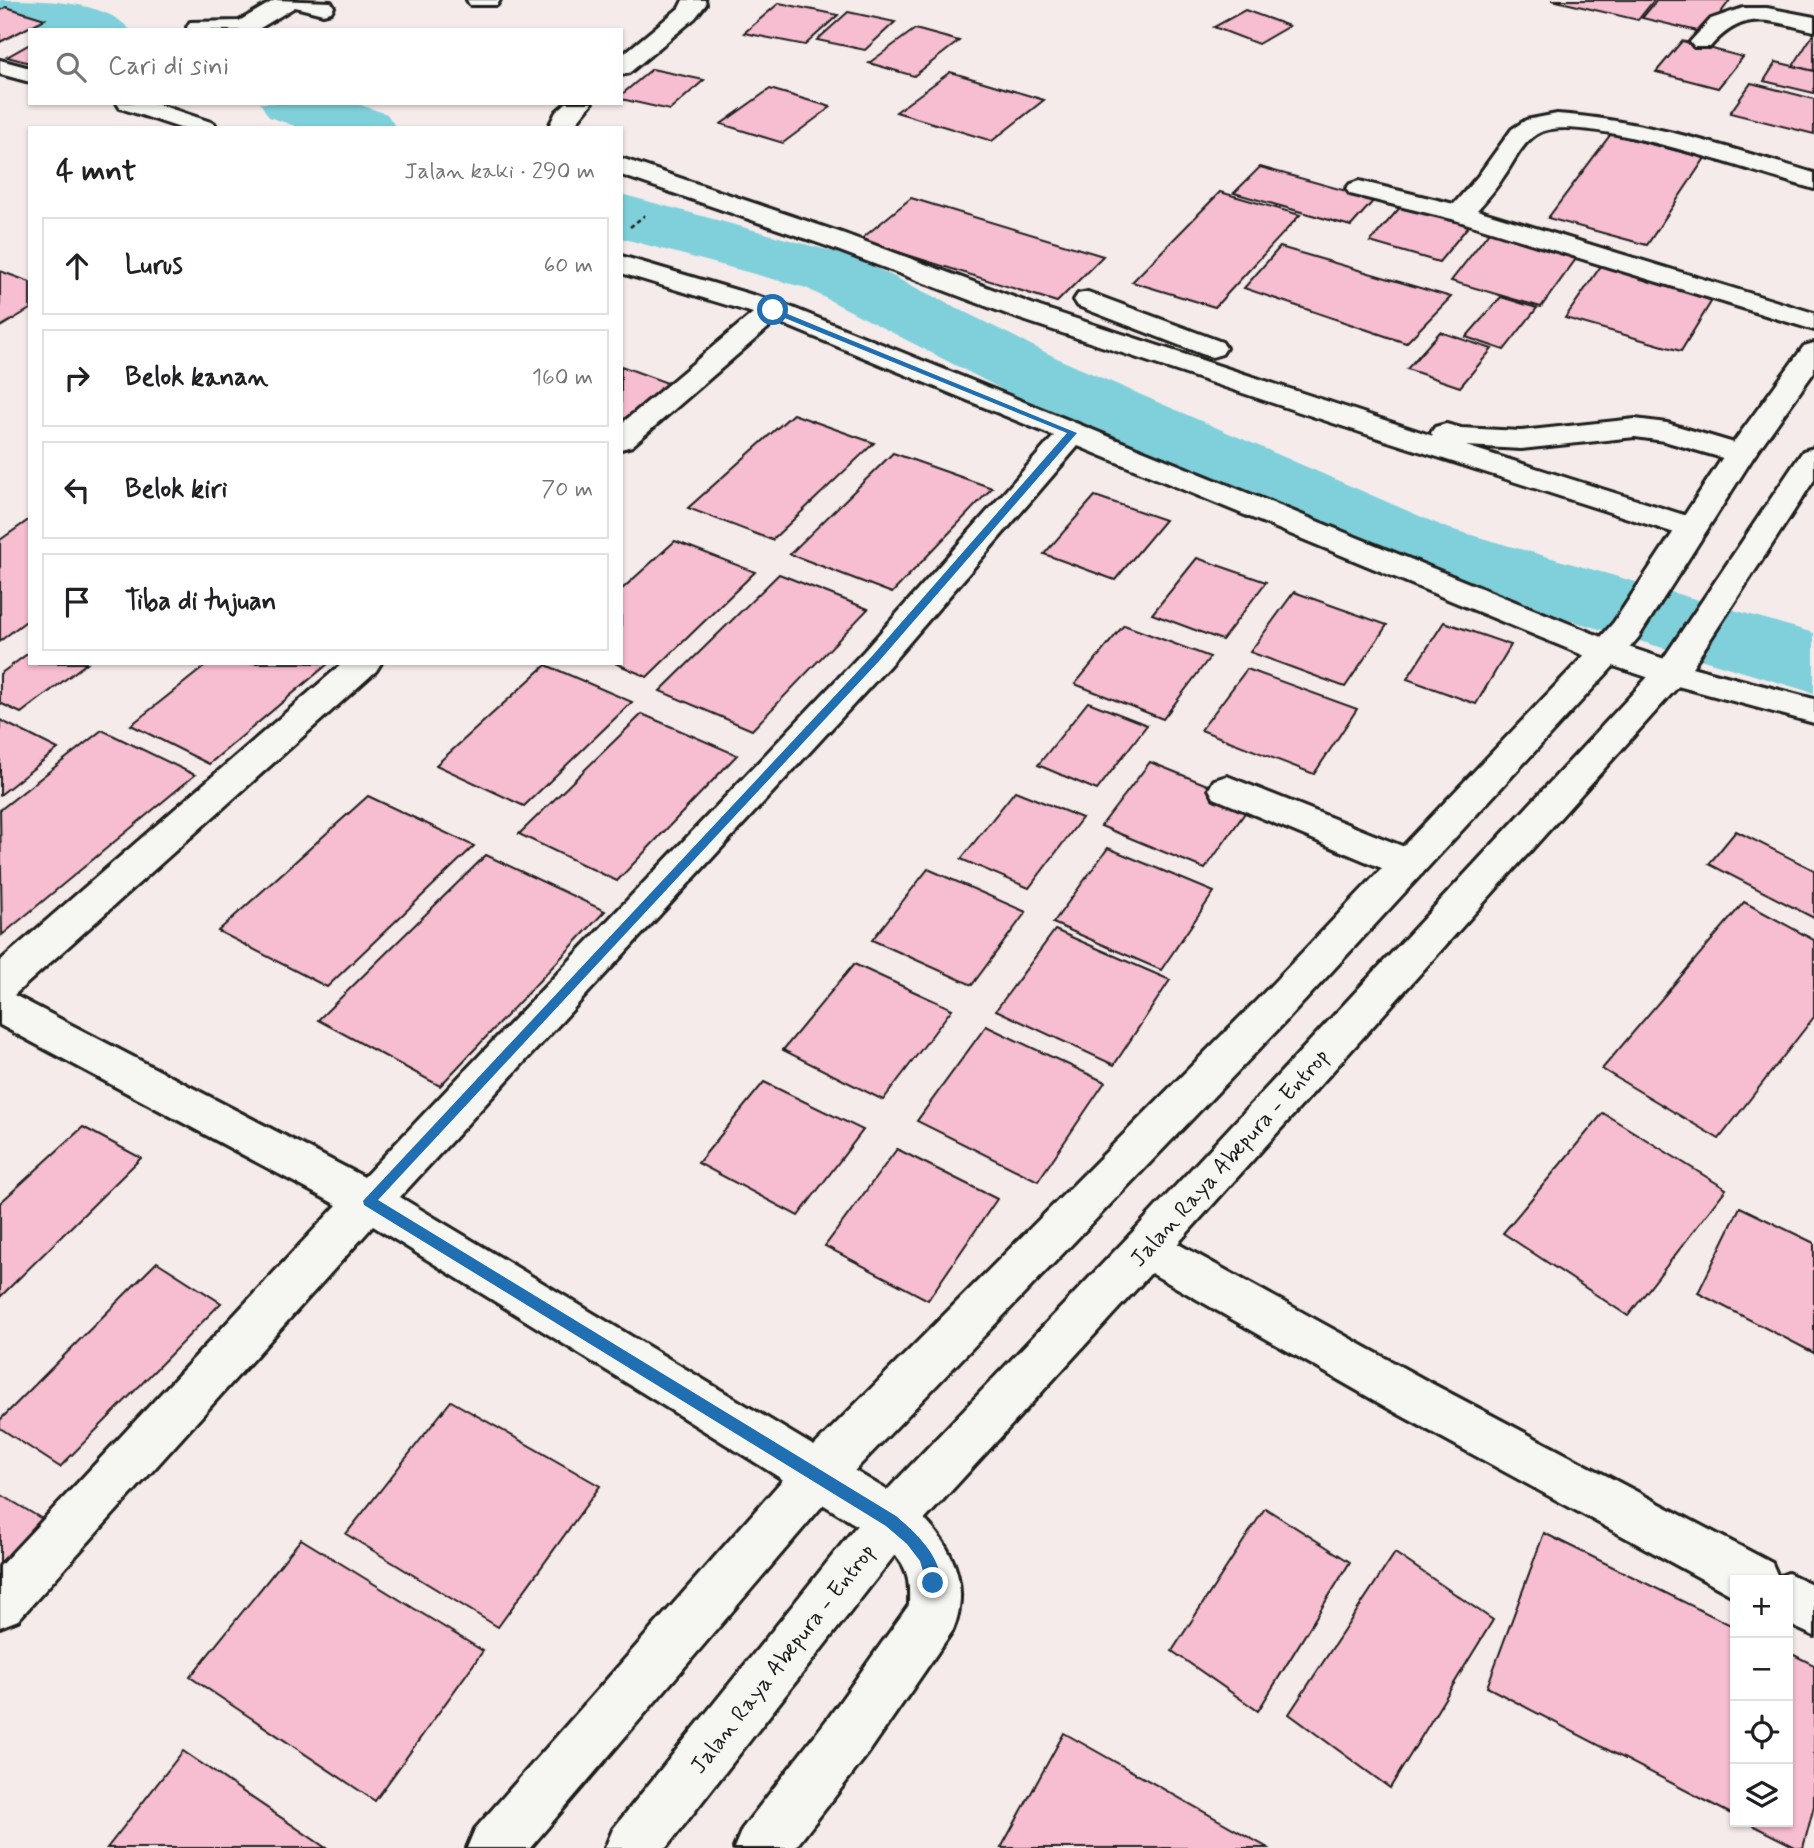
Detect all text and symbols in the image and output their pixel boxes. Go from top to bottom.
search box [28,28,623,105]
icon: search [52,48,90,86]
text: Cari di sini [108,50,229,84]
text: 4 mnt [56,152,136,191]
text: Jalan kaki · 290 m [404,157,595,187]
icon: ahead [58,247,96,285]
text: Lurus [125,249,183,283]
text: 60 m [544,251,593,281]
route start [757,294,788,325]
icon: right [58,359,96,397]
text: Belok kanan [125,361,268,395]
text: 160 m [532,363,593,393]
icon: left [58,471,96,509]
text: Belok kiri [125,473,227,507]
text: 70 m [541,475,593,505]
icon: arrive [58,583,96,621]
text: Tiba di tujuan [125,585,276,619]
street label: Jalan Raya Abepura - Entrop [1124,1043,1337,1274]
street label: Jalan Raya Abepura - Entrop [684,1538,883,1780]
route end [917,1567,948,1598]
map controls [1730,1575,1793,1827]
button: + [1730,1575,1793,1638]
button: − [1730,1638,1793,1701]
button: locate [1730,1701,1793,1764]
button: layers [1730,1764,1793,1827]

